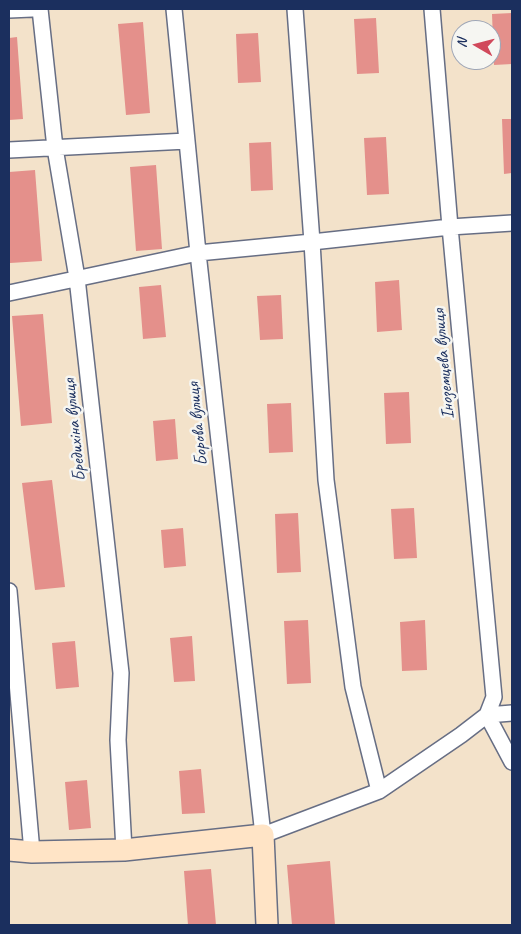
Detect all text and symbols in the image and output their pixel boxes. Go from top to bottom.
north arrow [451,20,501,70]
text: N [453,38,471,48]
street label: Іноземцева вулиця [428,308,460,420]
street label: Бредихіна вулиця [59,378,91,482]
street label: Борова вулиця [183,381,213,467]

